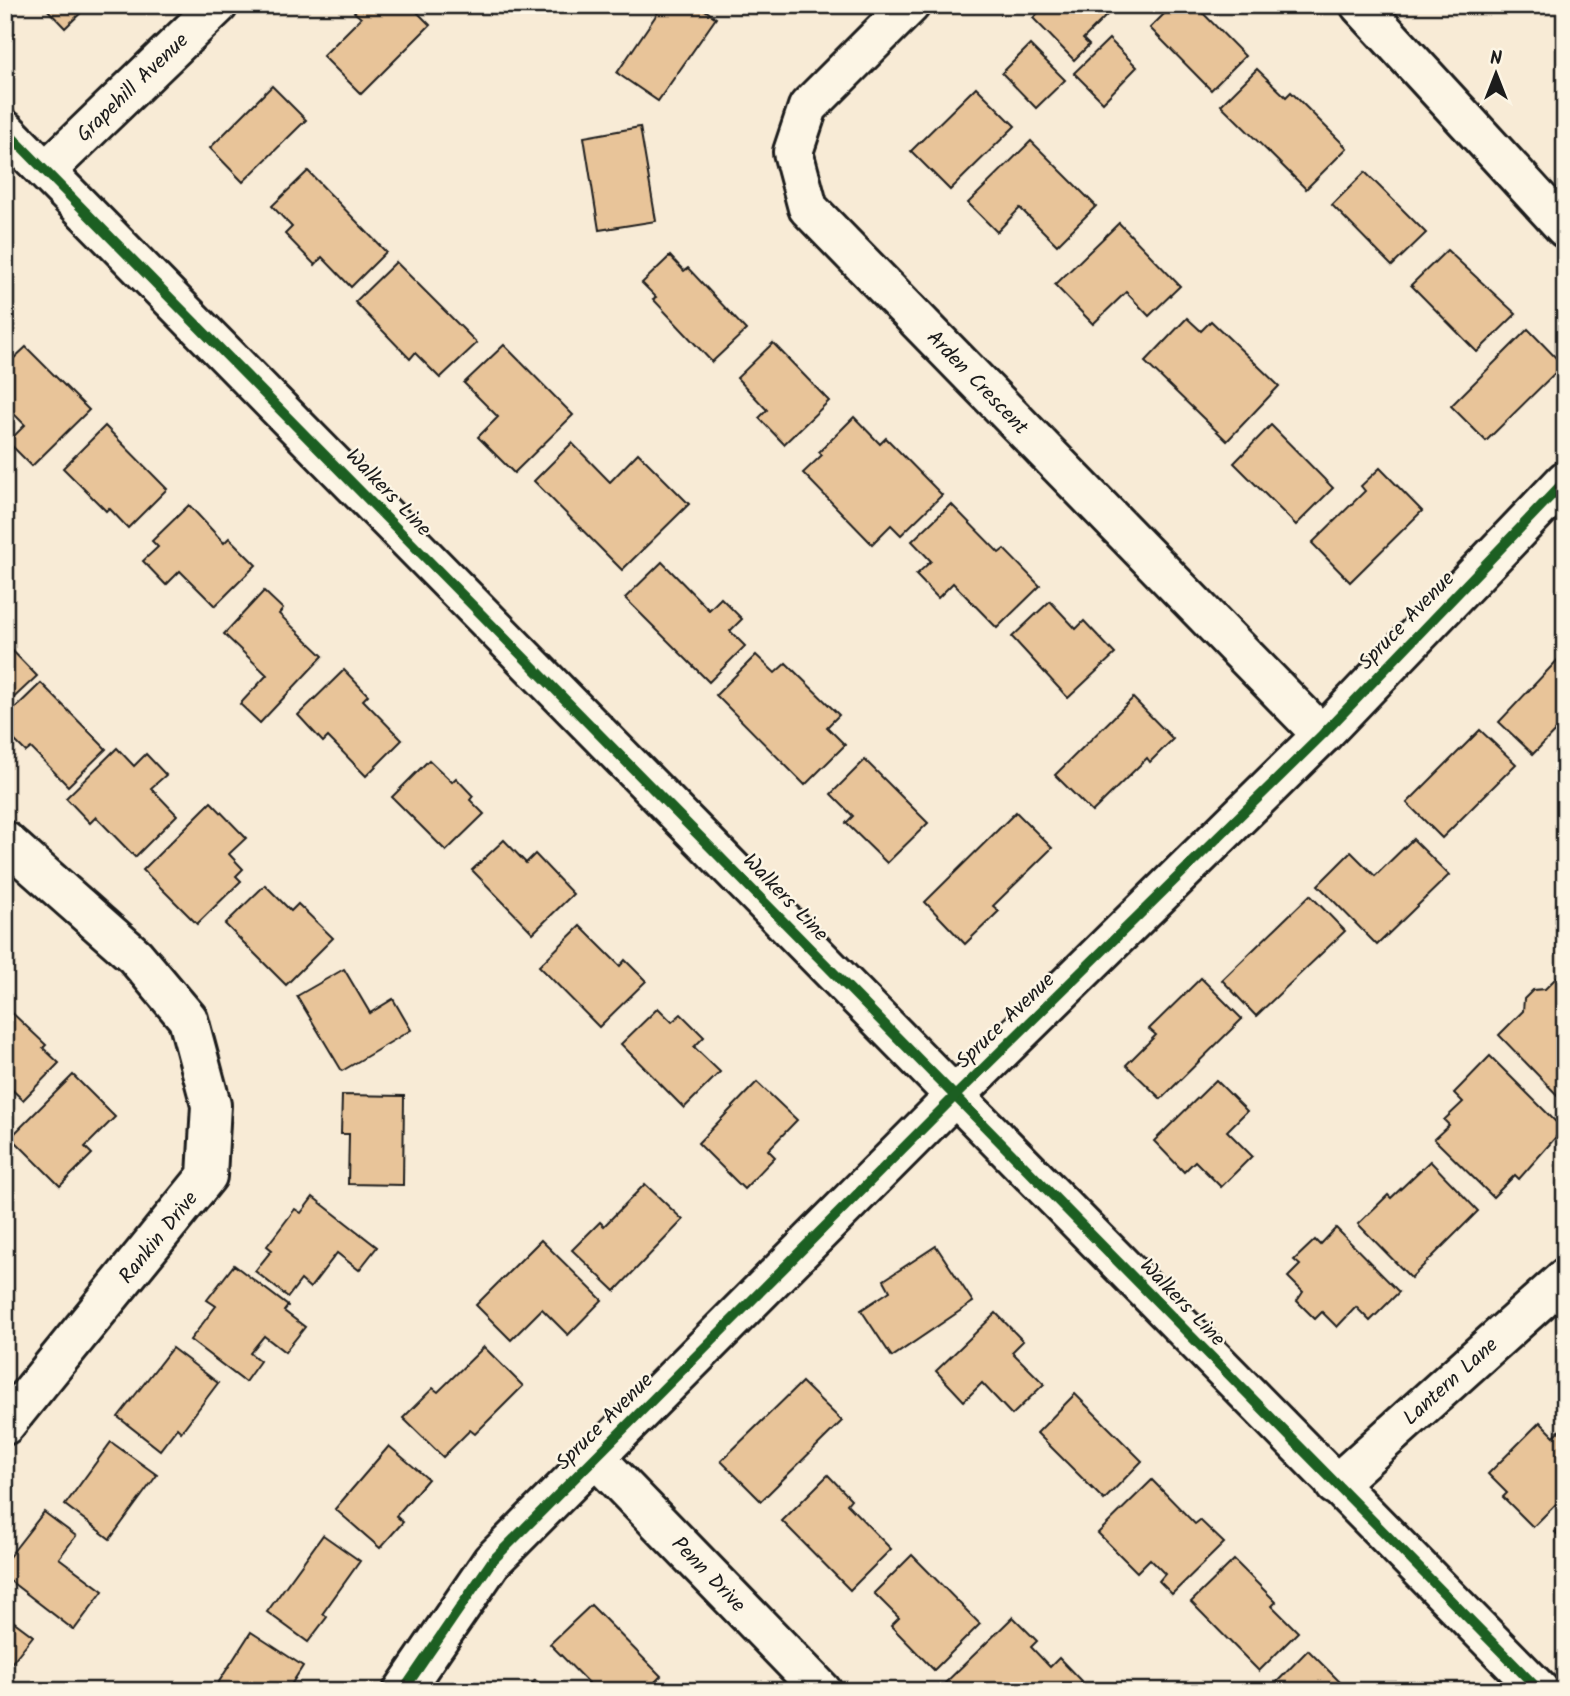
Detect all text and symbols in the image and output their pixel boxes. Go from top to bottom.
street label: Grapehill Avenue [69,25,197,151]
north arrow [1462,38,1532,108]
text: N [1490,44,1502,74]
street label: Arden Crescent [918,323,1036,444]
street label: Walkers Line [337,441,439,545]
street label: Spruce Avenue [1351,563,1464,678]
street label: Walkers Line [734,846,836,950]
street label: Spruce Avenue [949,965,1064,1077]
street label: Rankin Drive [111,1184,207,1292]
street label: Walkers Line [1131,1251,1233,1355]
street label: Lantern Lane [1396,1330,1507,1434]
street label: Spruce Avenue [548,1365,662,1479]
street label: Penn Drive [663,1529,753,1621]

